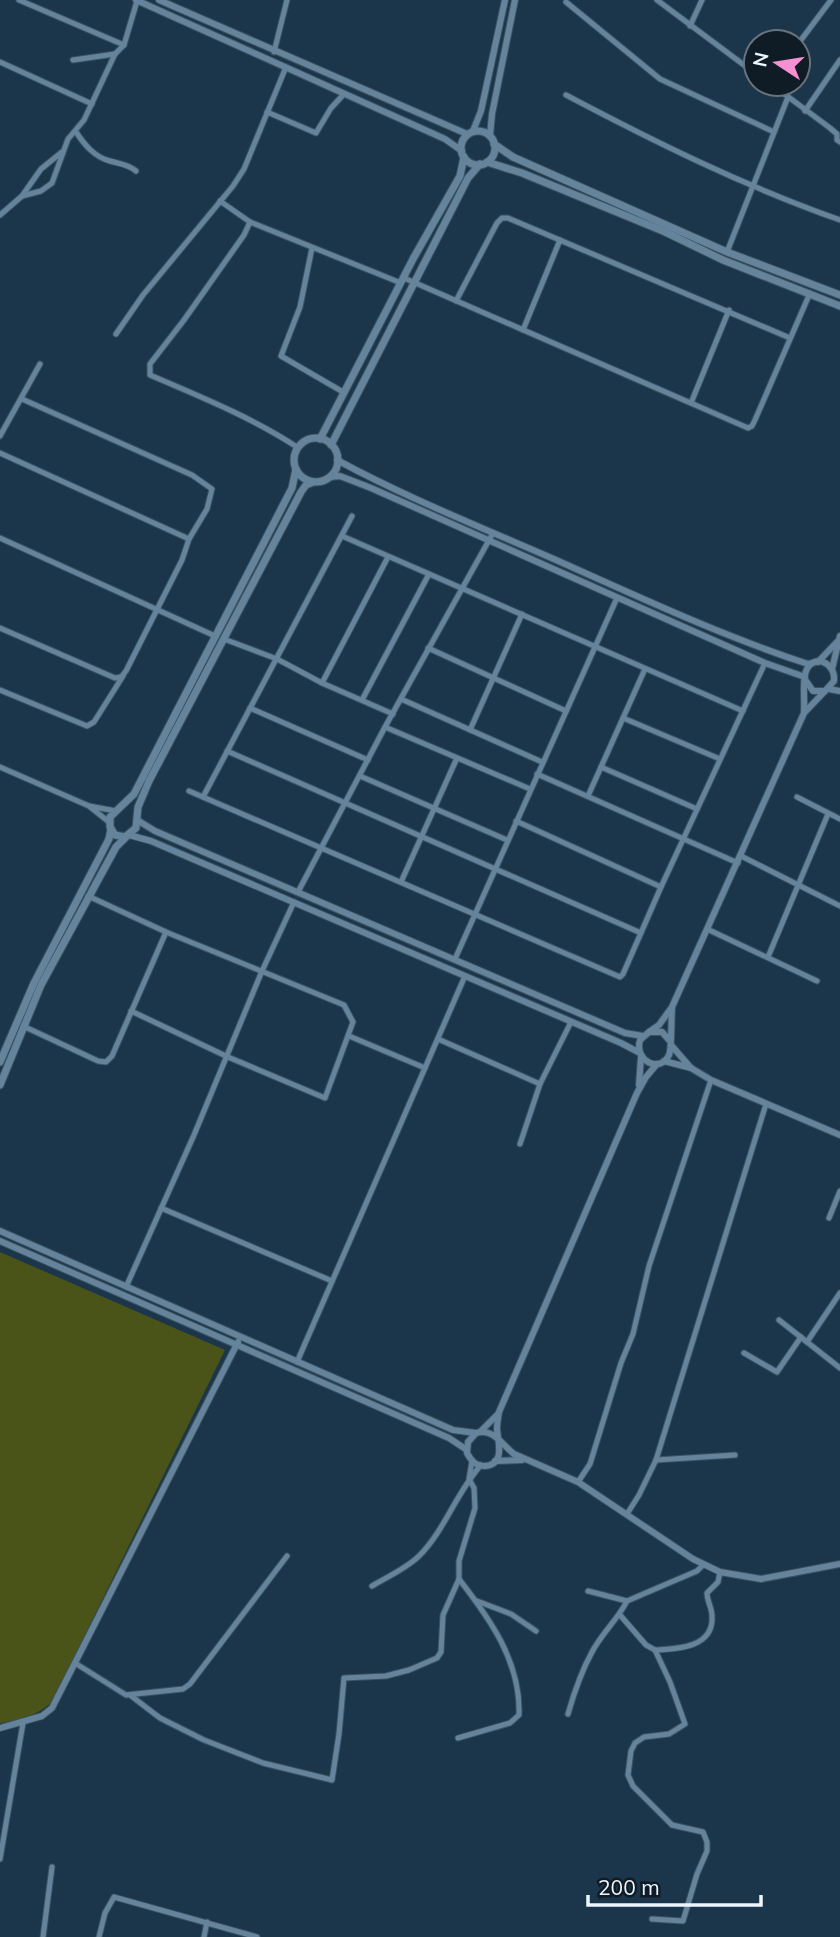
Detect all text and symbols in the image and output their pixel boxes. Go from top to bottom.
north arrow [742,28,812,98]
text: N [747,50,774,69]
scale bar [588,1864,761,1908]
text: 200 m [598,1874,660,1900]

